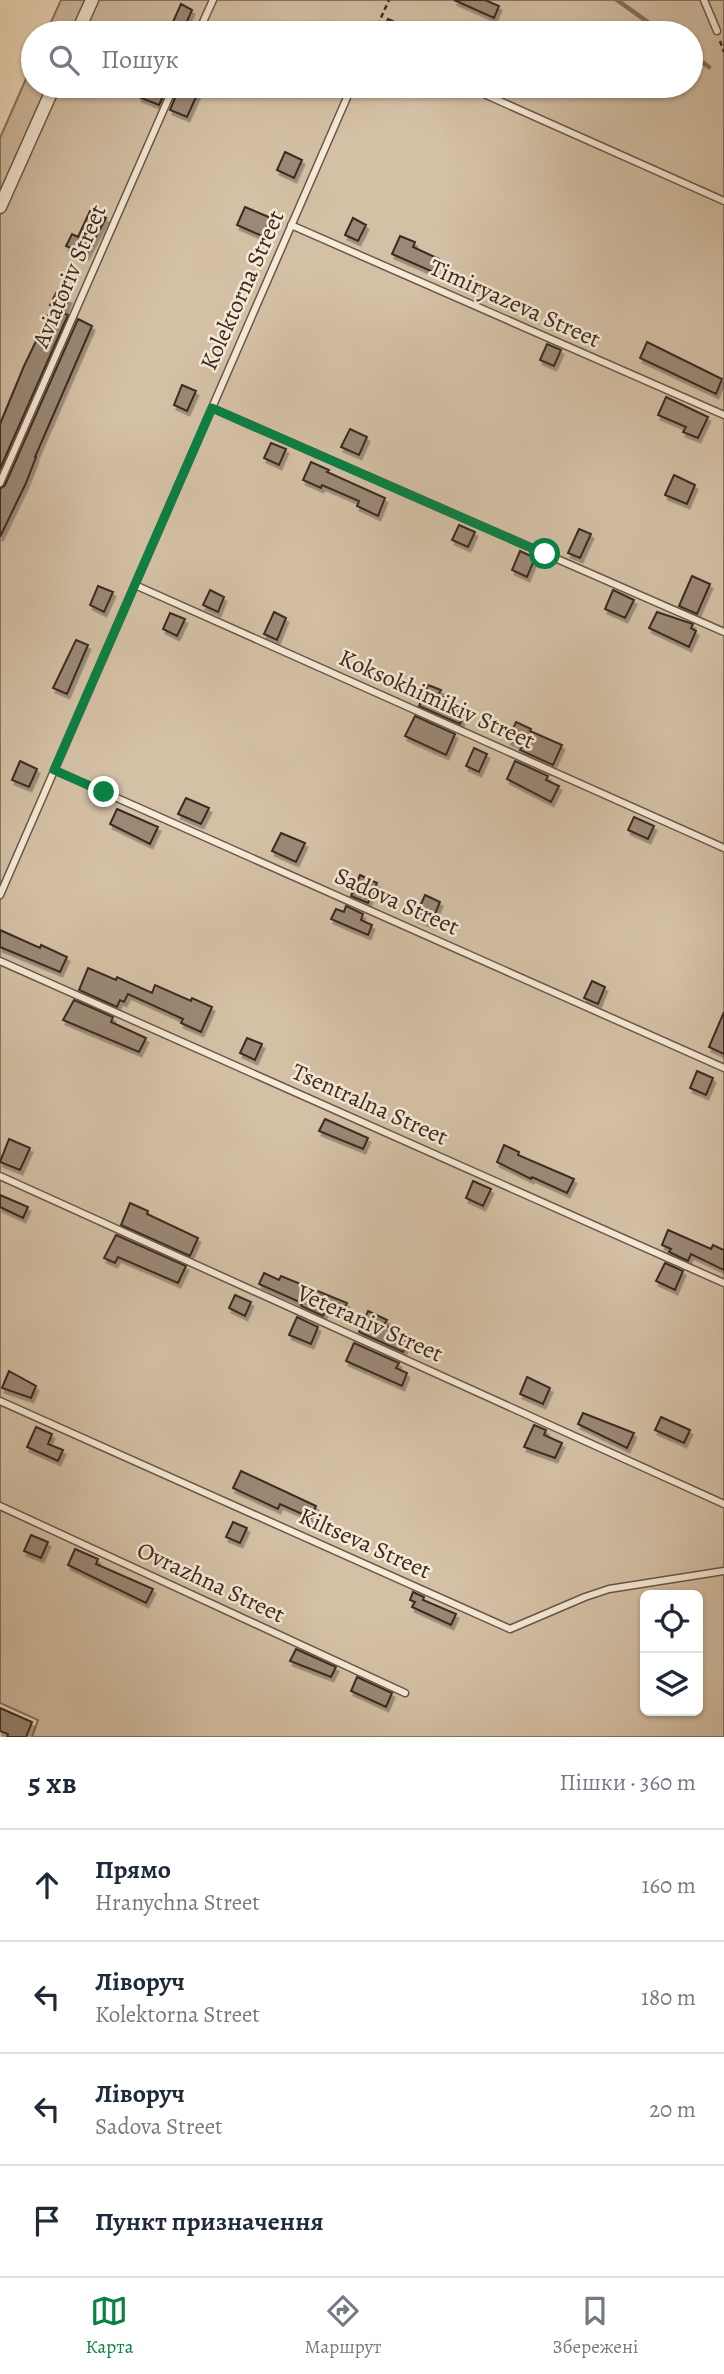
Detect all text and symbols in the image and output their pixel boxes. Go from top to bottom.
search box [21,21,703,98]
icon: search [45,41,83,79]
text: Пошук [101,42,179,77]
street label: Aviatoriv Street [24,200,114,353]
street label: Kolektorna Street [192,205,292,375]
street label: Timiryazeva Street [424,251,606,355]
route start [529,538,560,569]
street label: Koksokhimikiv Street [334,641,540,757]
route end [88,776,119,807]
street label: Sadova Street [330,859,464,943]
street label: Tsentralna Street [287,1055,453,1153]
street label: Veteraniv Street [291,1276,448,1370]
street label: Kiltseva Street [294,1500,436,1586]
street label: Ovrazhna Street [132,1534,290,1630]
map controls [640,1590,703,1716]
button: locate [640,1590,703,1653]
button: layers [640,1653,703,1716]
text: 5 хв [28,1763,77,1803]
text: Пішки · 360 m [559,1767,696,1798]
text: Прямо [95,1852,171,1887]
icon: ahead [28,1866,66,1904]
text: 160 m [642,1870,696,1901]
text: Hranychna Street [95,1887,260,1918]
text: Ліворуч [95,1964,185,1999]
icon: left [28,1978,66,2016]
text: 180 m [641,1982,696,2013]
text: Kolektorna Street [95,1999,260,2030]
text: Ліворуч [95,2076,185,2111]
icon: left [28,2090,66,2128]
text: 20 m [649,2094,696,2125]
text: Sadova Street [95,2111,223,2142]
icon: arrive [28,2202,66,2240]
text: Пункт призначення [95,2204,324,2239]
tab: Карта [86,2292,133,2360]
tab: Маршрут [305,2292,381,2360]
tab: Збережені [553,2292,638,2360]

